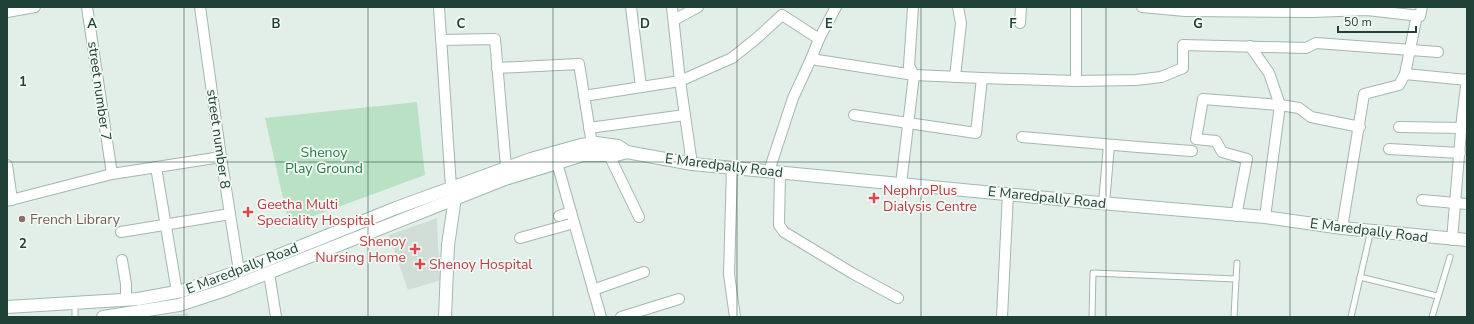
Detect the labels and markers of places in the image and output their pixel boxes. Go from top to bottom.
place label: NephroPlus Dialysis Centre [883,181,977,216]
marker: NephroPlus Dialysis Centre [868,192,880,204]
place label: Geetha Multi Speciality Hospital [257,195,375,230]
marker: Geetha Multi Speciality Hospital [242,206,254,218]
place label: French Library [30,210,121,229]
marker: French Library [17,214,27,224]
place label: Shenoy Nursing Home [315,232,407,267]
marker: Shenoy Nursing Home [409,243,421,255]
place label: Shenoy Hospital [429,255,533,274]
marker: Shenoy Hospital [414,258,426,270]

